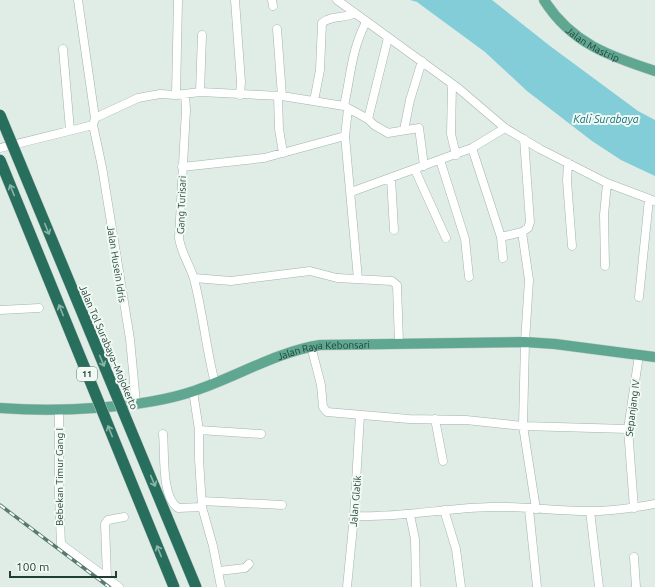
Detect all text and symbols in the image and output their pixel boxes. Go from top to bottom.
street label: Jalan Mastrip [564,25,621,64]
water label: Kali Surabaya [573,113,639,125]
street label: Gang Turisari [175,176,188,234]
one-way arrow [8,184,15,196]
one-way arrow [44,223,51,235]
street label: Jalan Husein Idris [105,225,128,303]
street label: Jalan Tol Surabaya–Mojokerto [77,283,140,411]
one-way arrow [57,305,65,317]
street label: Jalan Raya Kebonsari [276,339,370,362]
one-way arrow [99,355,106,367]
road number: 11 [77,367,97,381]
street label: Sepanjang IV [624,378,642,437]
one-way arrow [106,425,114,437]
street label: Bebekan Timur Gang I [54,428,65,526]
one-way arrow [149,475,157,487]
street label: Jalan Glatik [348,475,363,527]
one-way arrow [155,545,163,557]
scale bar [10,553,116,579]
text: 100 m [16,560,49,573]

